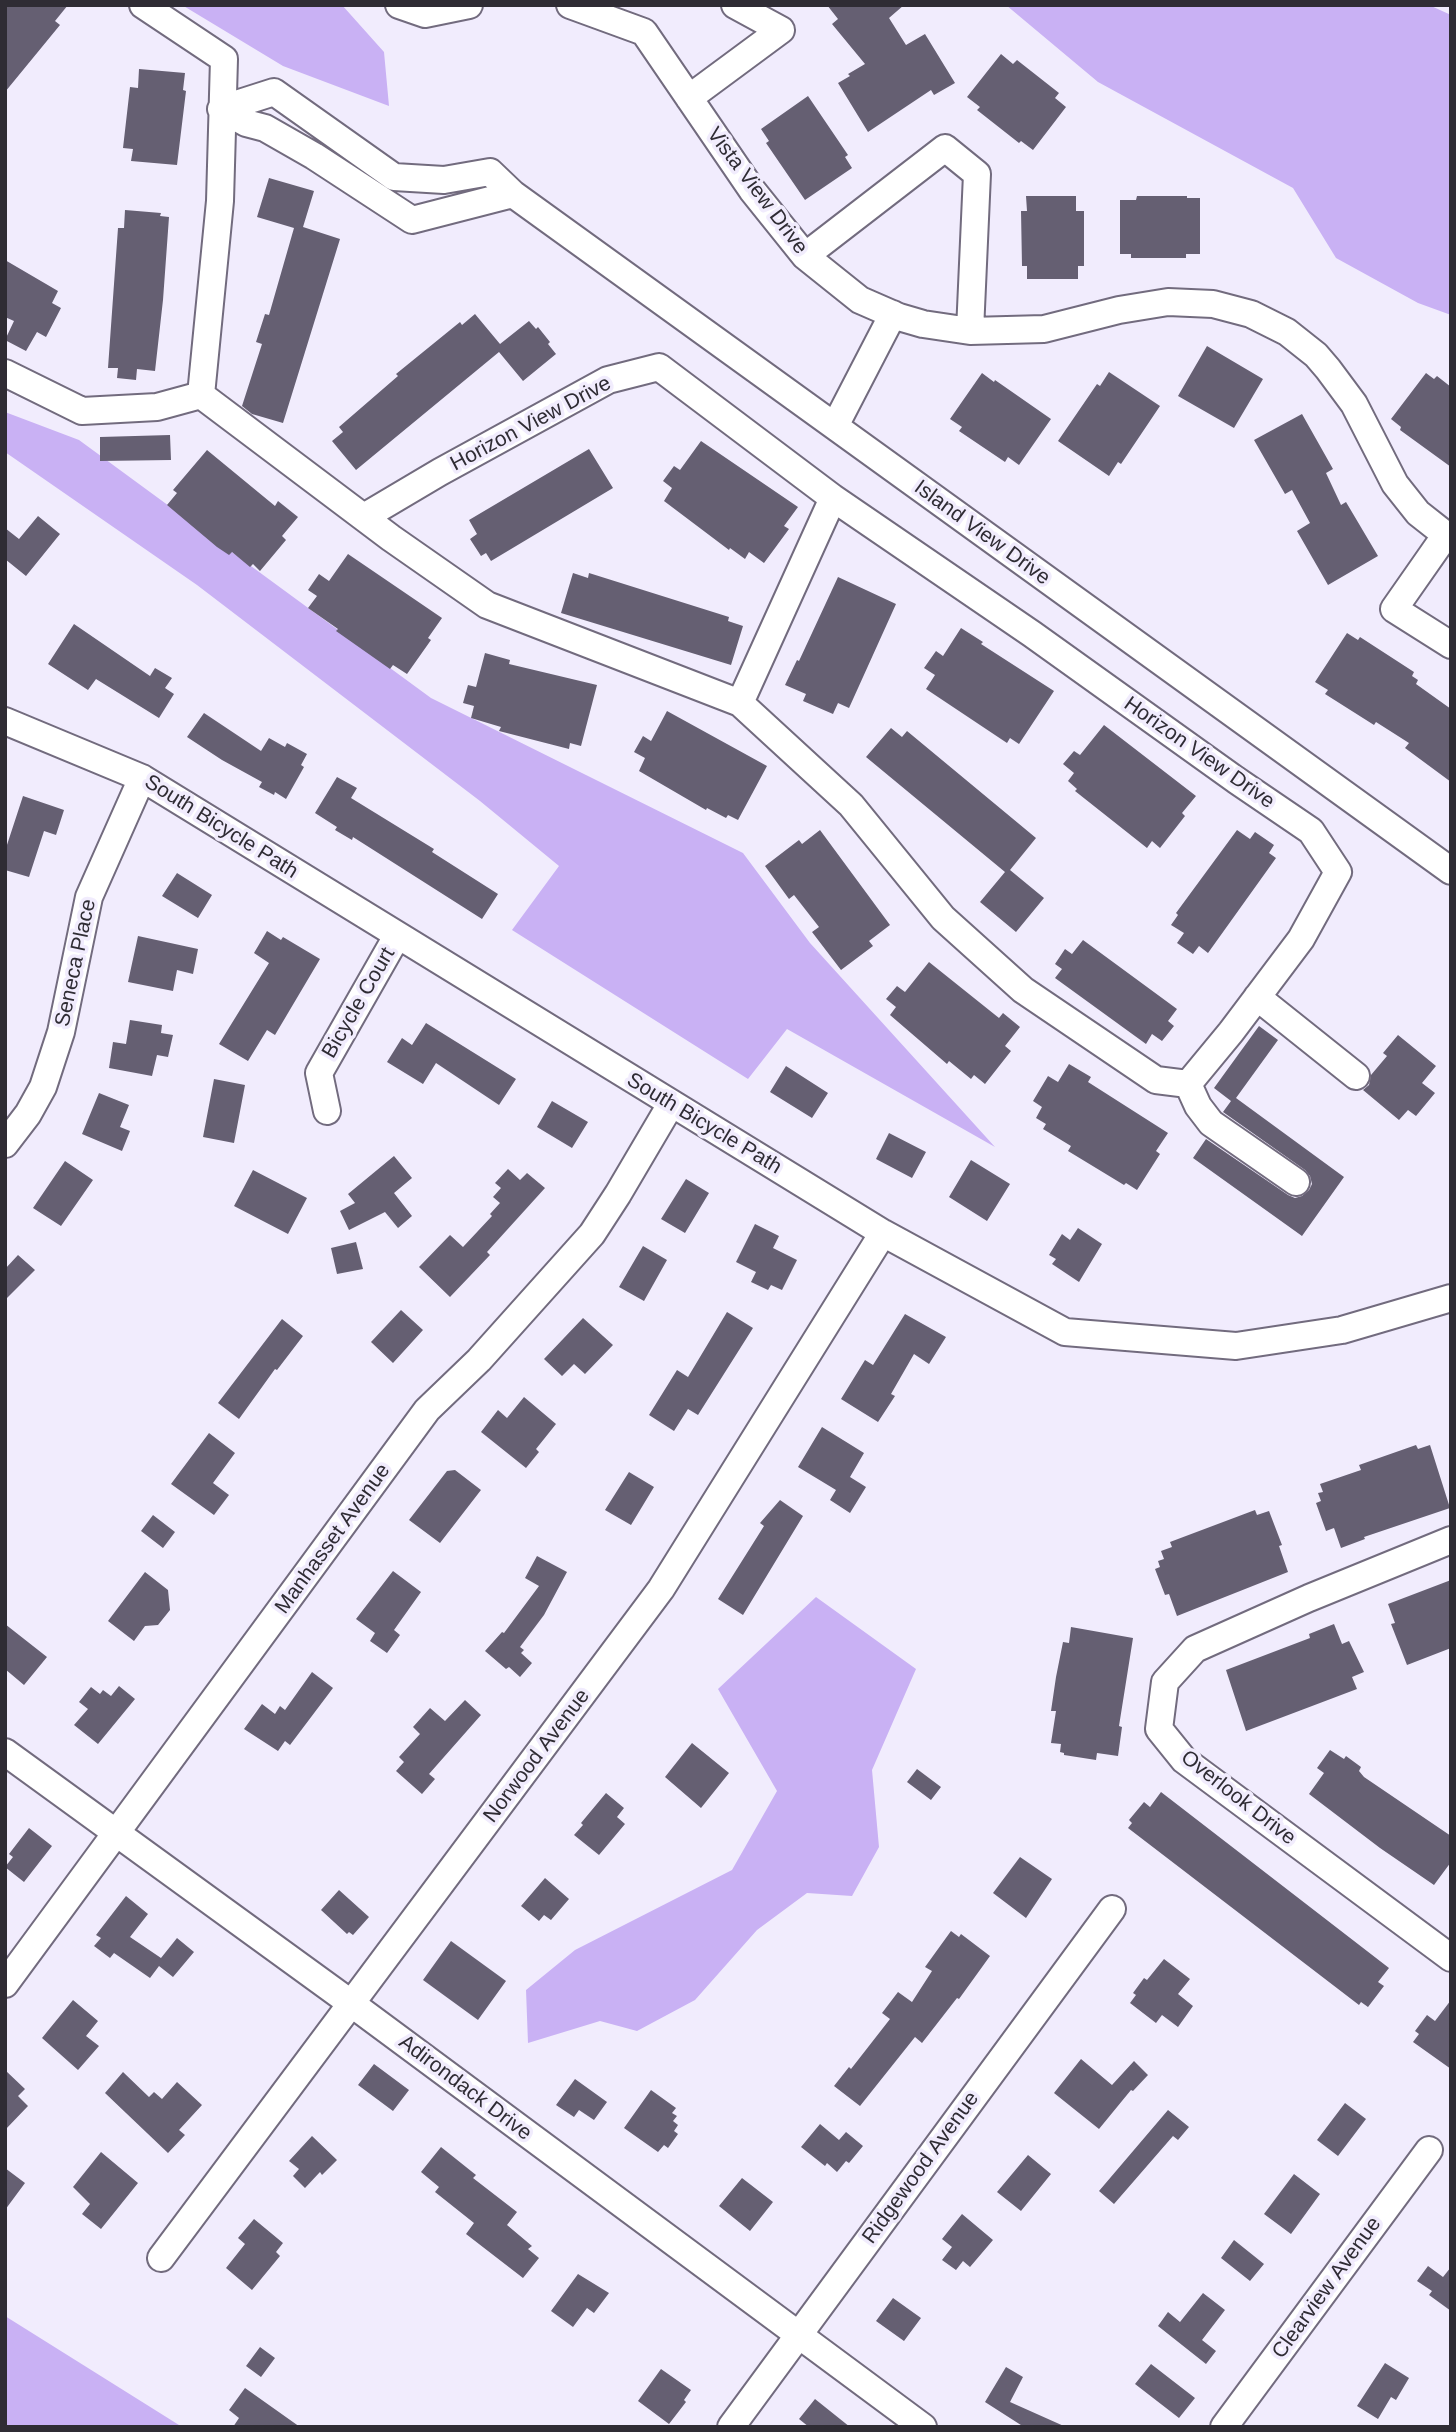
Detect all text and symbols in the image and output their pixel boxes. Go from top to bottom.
street label: Vista View Drive [701,123,813,259]
street label: Horizon View Drive [446,371,616,477]
street label: Island View Drive [909,475,1055,591]
street label: Horizon View Drive [1119,692,1279,814]
street label: South Bicycle Path [140,770,302,884]
street label: Seneca Place [50,897,102,1029]
street label: Bicycle Court [317,943,401,1063]
street label: South Bicycle Path [622,1068,786,1180]
street label: Manhasset Avenue [270,1459,396,1619]
street label: Norwood Avenue [479,1684,595,1828]
street label: Overlook Drive [1176,1745,1300,1851]
street label: Adirondack Drive [394,2030,536,2146]
street label: Ridgewood Avenue [857,2087,985,2249]
street label: Clearview Avenue [1267,2212,1387,2364]

